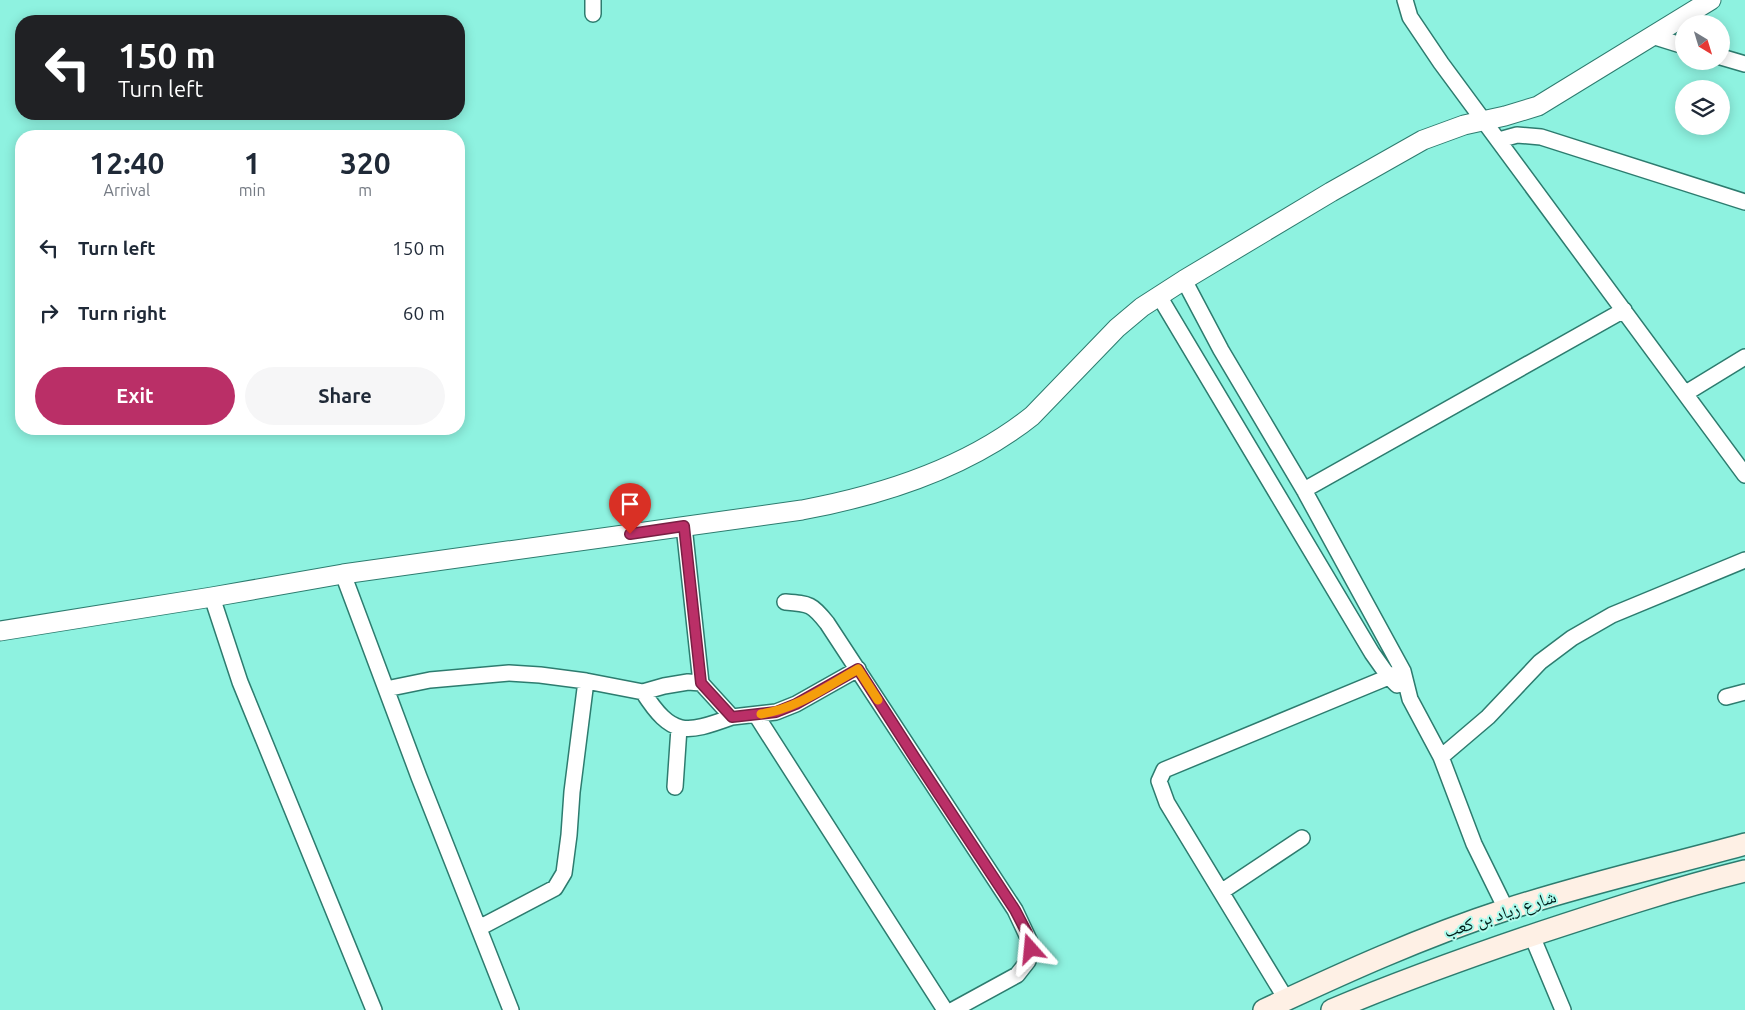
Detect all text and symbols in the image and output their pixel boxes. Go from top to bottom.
north arrow [1675,15,1730,70]
map controls [1675,15,1730,135]
icon: left [35,35,100,100]
text: 150 m [118,35,216,75]
text: Turn left [118,76,203,101]
button: layers [1675,80,1730,135]
text: 12:40 [89,146,164,180]
text: 1 [244,146,261,180]
text: 320 [340,146,391,180]
text: Arrival [104,181,150,199]
text: min [239,181,266,199]
text: m [358,181,372,199]
icon: left [35,234,63,262]
text: Turn left [78,237,156,259]
text: 150 m [392,237,445,259]
icon: right [35,299,63,327]
text: Turn right [78,302,166,324]
text: 60 m [403,302,445,324]
button: Exit [35,367,235,425]
button: Share [245,367,445,425]
pin [609,483,651,534]
icon: arrive [616,490,644,518]
street label: شارع زياد بن كعب [1441,885,1559,943]
position arrow [1004,922,1056,974]

